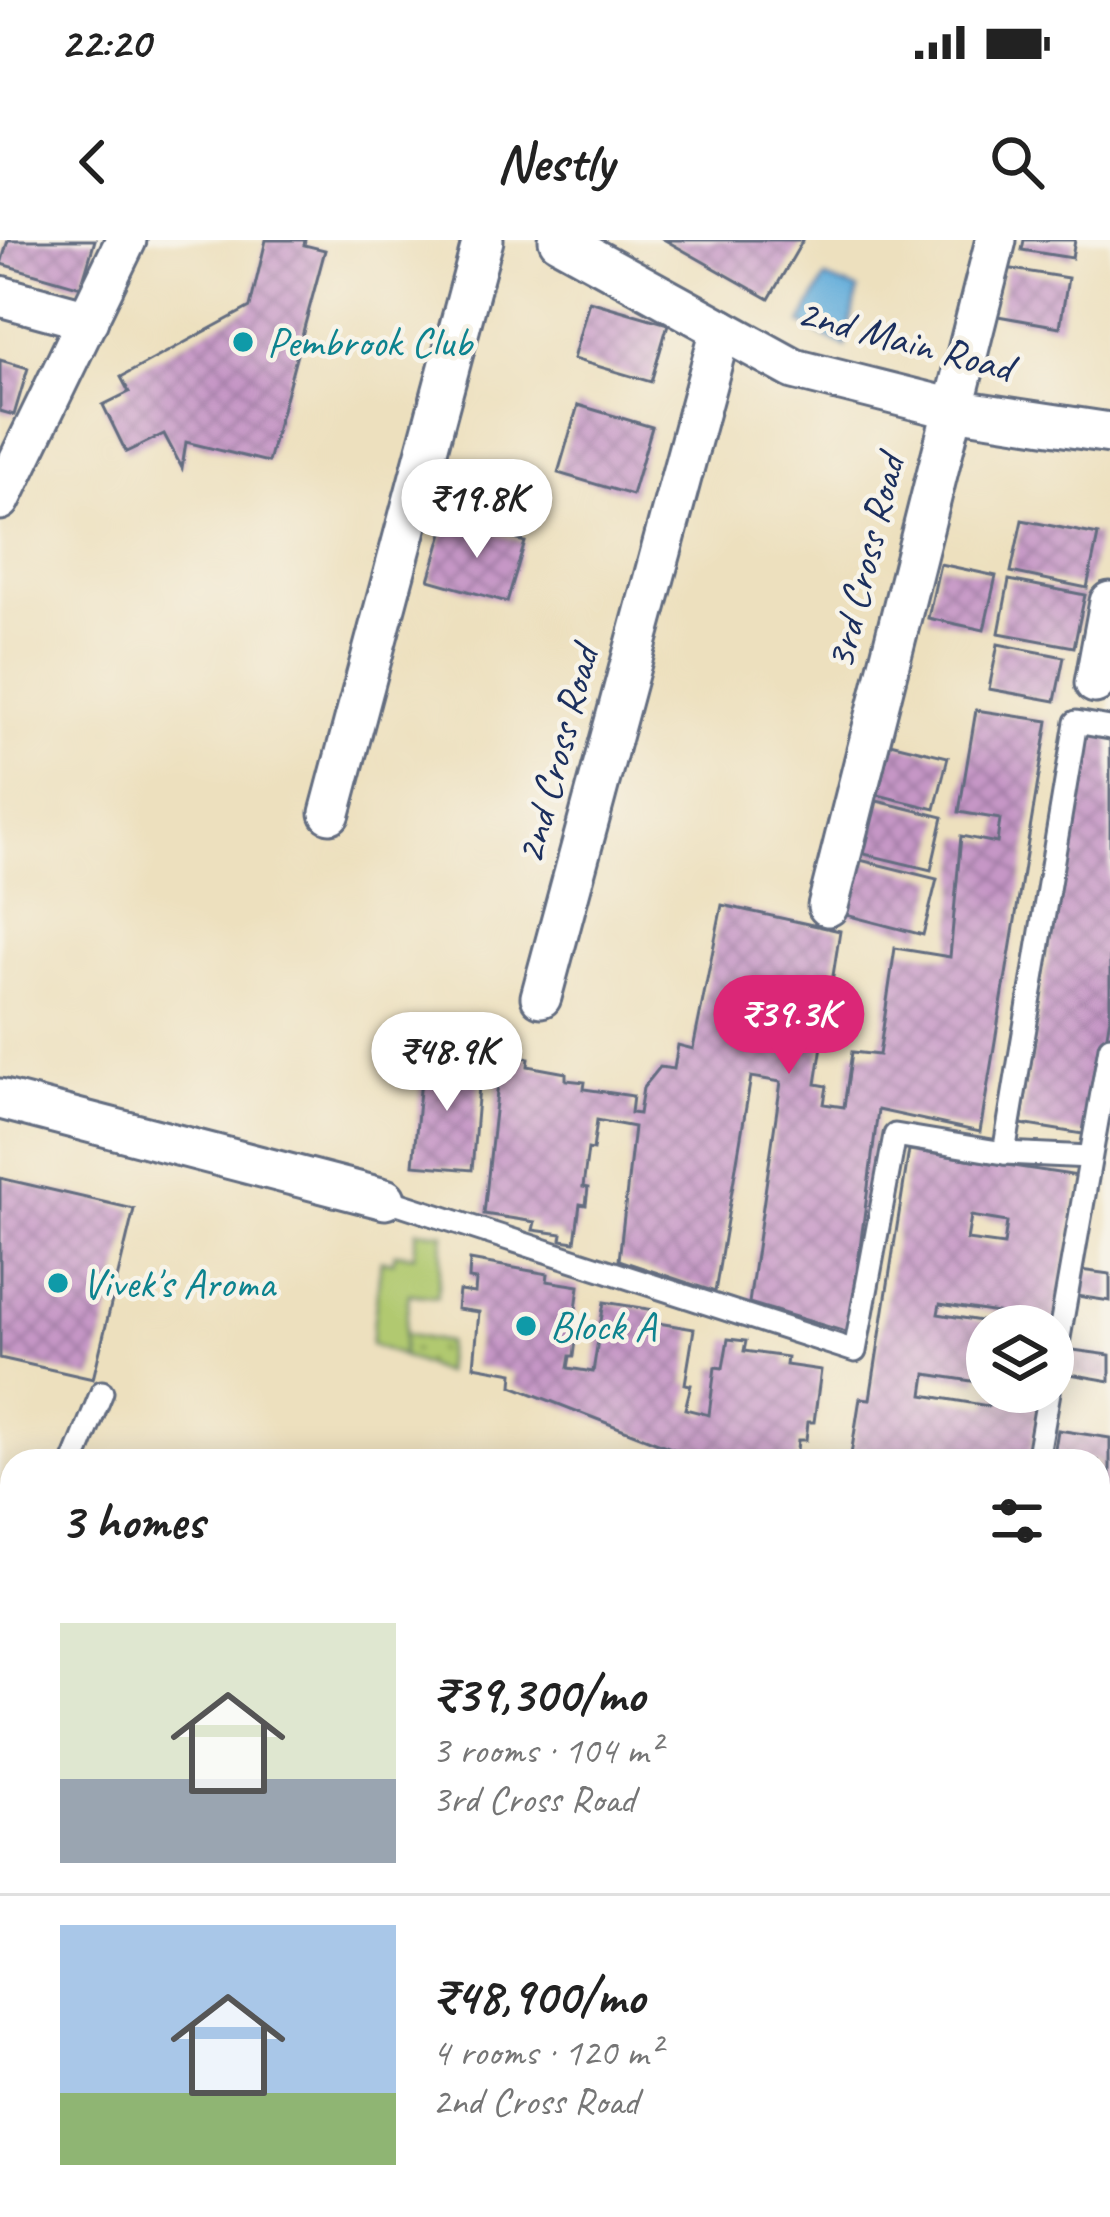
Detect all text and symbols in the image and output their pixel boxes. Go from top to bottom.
text: 22:20 [60,14,150,71]
text: Nestly [497,128,613,196]
icon: back [60,129,126,195]
icon: search [984,129,1050,195]
street label: 2nd Main Road [792,286,1025,396]
place label: Pembrook Club [267,316,475,369]
marker: Pembrook Club [230,329,256,355]
street label: 3rd Cross Road [813,444,918,675]
pin: ₹19.8K [379,459,575,561]
text: ₹19.8K [428,473,526,522]
street label: 2nd Cross Road [503,635,613,869]
pin: ₹39.3K [691,975,887,1077]
text: ₹39.3K [740,989,838,1038]
pin: ₹48.9K [349,1012,545,1114]
text: ₹48.9K [398,1026,496,1075]
place label: Vivek's Aroma [82,1257,278,1310]
marker: Vivek's Aroma [45,1270,71,1296]
place label: Block A [550,1300,657,1353]
map controls [966,1305,1074,1413]
button: layers [966,1305,1074,1413]
marker: Block A [513,1313,539,1339]
icon: filters [984,1488,1050,1554]
text: 3 homes [60,1489,204,1553]
text: ₹39,300/mo [432,1662,645,1726]
icon: home [156,1671,300,1815]
text: 3 rooms · 104 m² [432,1726,660,1775]
text: 3rd Cross Road [432,1775,635,1824]
text: ₹48,900/mo [432,1964,645,2028]
icon: home [156,1973,300,2117]
text: 4 rooms · 120 m² [432,2028,660,2077]
text: 2nd Cross Road [432,2077,639,2126]

